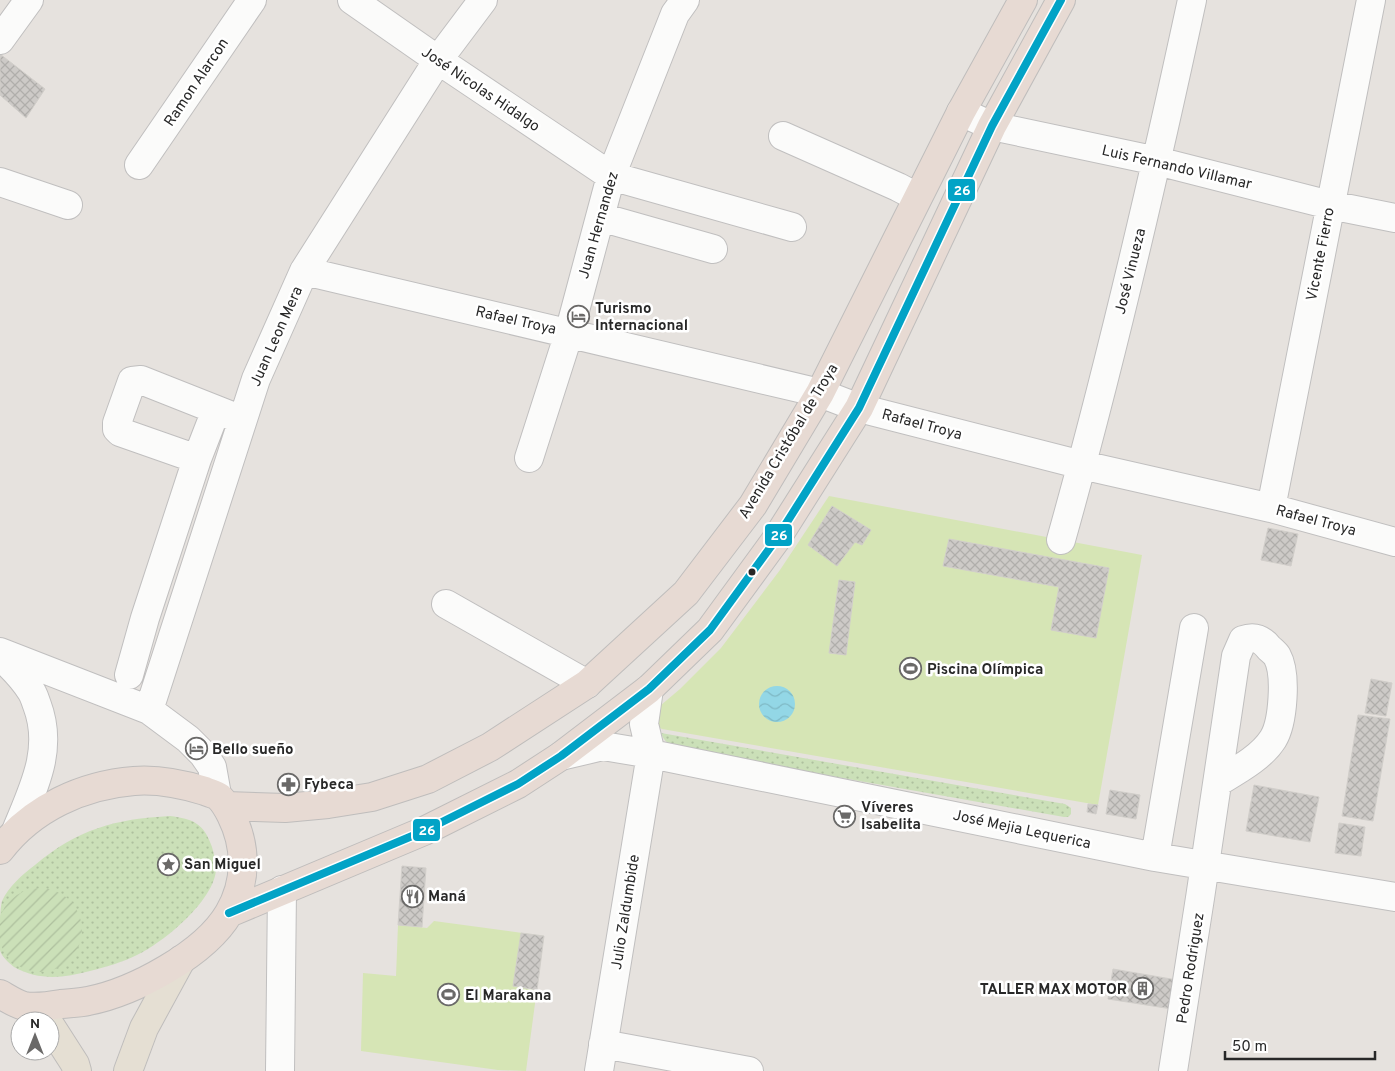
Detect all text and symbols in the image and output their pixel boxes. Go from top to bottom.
street label: Ramon Alarcon [161,35,234,131]
street label: José Nicolas Hidalgo [417,44,543,137]
street label: Luis Fernando Villamar [1100,142,1254,195]
street label: Juan Hernandez [575,170,624,281]
line badge: 26 [947,178,976,202]
text: 26 [953,183,971,200]
street label: Vicente Fierro [1303,206,1340,303]
street label: José Vinueza [1112,226,1151,316]
street label: Juan Leon Mera [247,284,308,390]
place label: Turismo Internacional [595,300,688,336]
street label: Rafael Troya [473,303,558,340]
hotel icon: Turismo Internacional [567,305,591,329]
street label: Avenida Cristóbal de Troya [735,361,843,523]
street label: Rafael Troya [879,406,964,445]
street label: Rafael Troya [1273,502,1358,541]
line badge: 26 [764,523,793,547]
text: 26 [770,528,788,545]
unlabelled marker [747,567,757,577]
sports icon: Piscina Olímpica [899,657,923,681]
place label: Piscina Olímpica [927,661,1043,680]
hotel icon: Bello sueño [184,737,208,761]
place label: Bello sueño [212,741,294,760]
pharmacy icon: Fybeca [276,772,300,796]
place label: Fybeca [304,776,354,795]
place label: Víveres Isabelita [861,799,921,835]
supermarket icon: Víveres Isabelita [833,804,857,828]
street label: José Mejia Lequerica [951,807,1092,854]
line badge: 26 [412,818,441,842]
text: 26 [418,823,436,840]
place icon: San Miguel [156,852,180,876]
street label: Julio Zaldumbide [608,853,645,971]
place label: San Miguel [184,856,261,875]
restaurant icon: Maná [400,884,424,908]
place label: Maná [428,888,466,907]
street label: Pedro Rodriguez [1173,911,1210,1025]
building icon: TALLER MAX MOTOR [1131,977,1155,1001]
place label: TALLER MAX MOTOR [980,981,1127,1000]
sports icon: El Marakana [437,983,461,1007]
place label: El Marakana [465,987,551,1006]
north arrow [10,1011,60,1061]
text: N [30,1016,40,1033]
scale bar [1225,1028,1375,1060]
text: 50 m [1232,1038,1267,1057]

